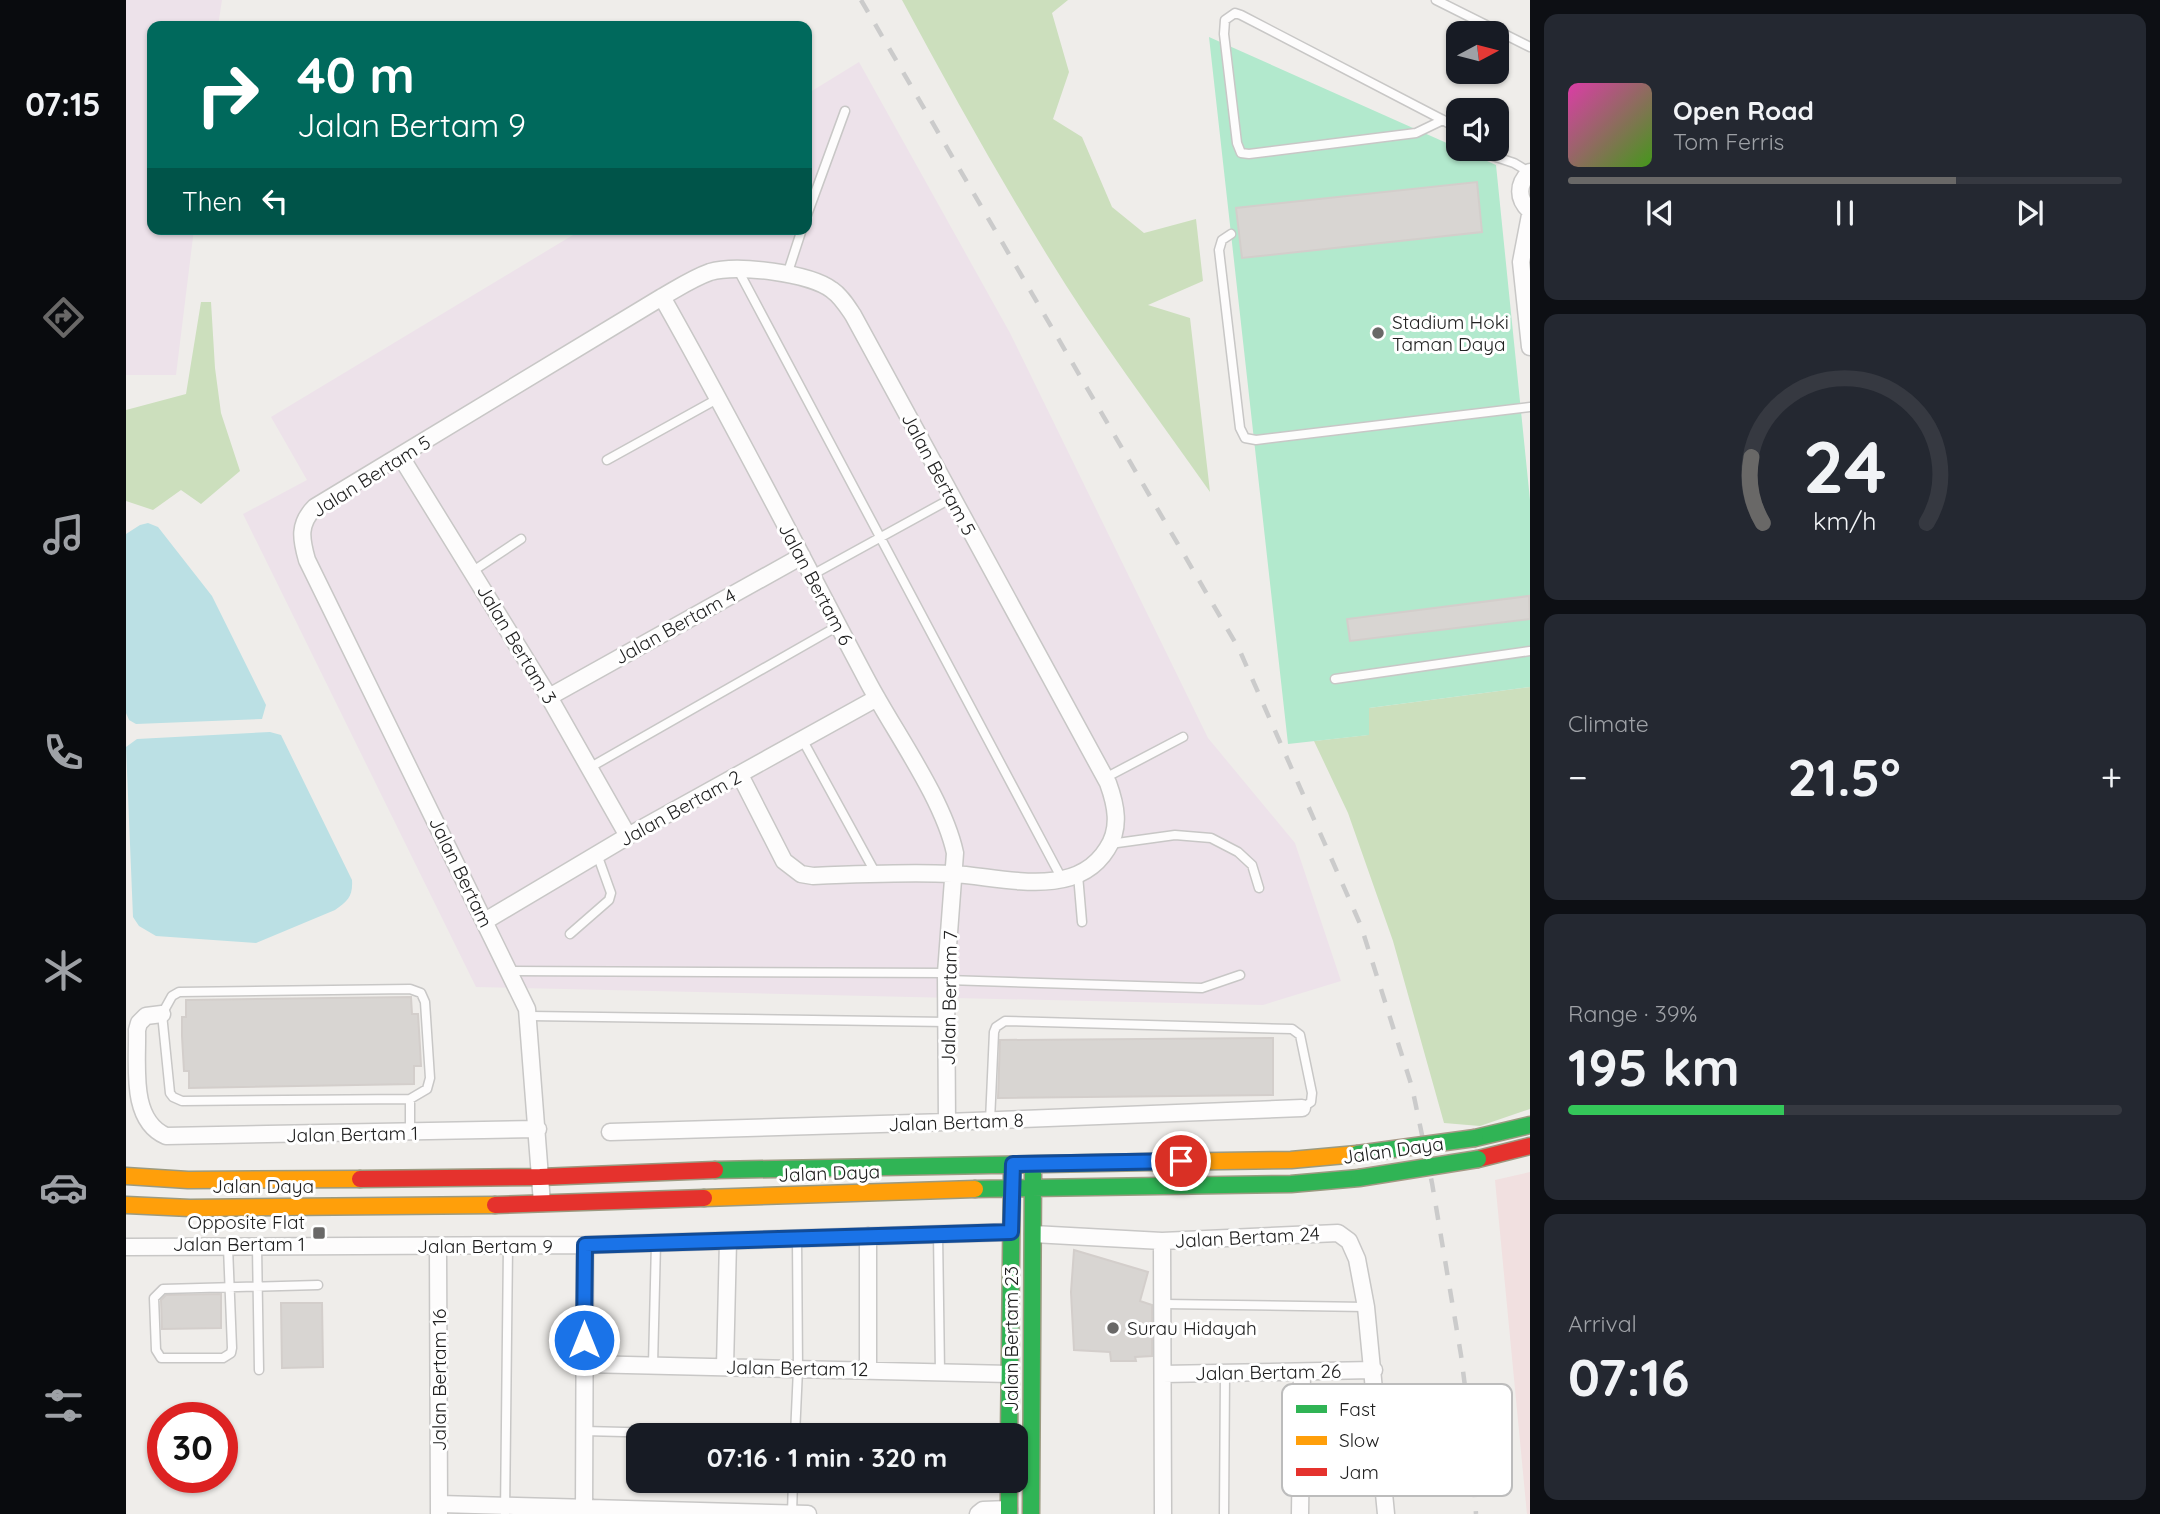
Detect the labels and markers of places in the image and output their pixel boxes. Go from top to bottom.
place label: Stadium Hoki Taman Daya [1392,310,1509,356]
marker: Stadium Hoki Taman Daya [1370,325,1386,341]
pin [1151,1131,1211,1191]
place label: Opposite Flat Jalan Bertam 1 [173,1210,305,1256]
marker: Opposite Flat Jalan Bertam 1 [311,1225,327,1241]
place label: Surau Hidayah [1127,1316,1257,1340]
marker: Surau Hidayah [1105,1320,1121,1336]

